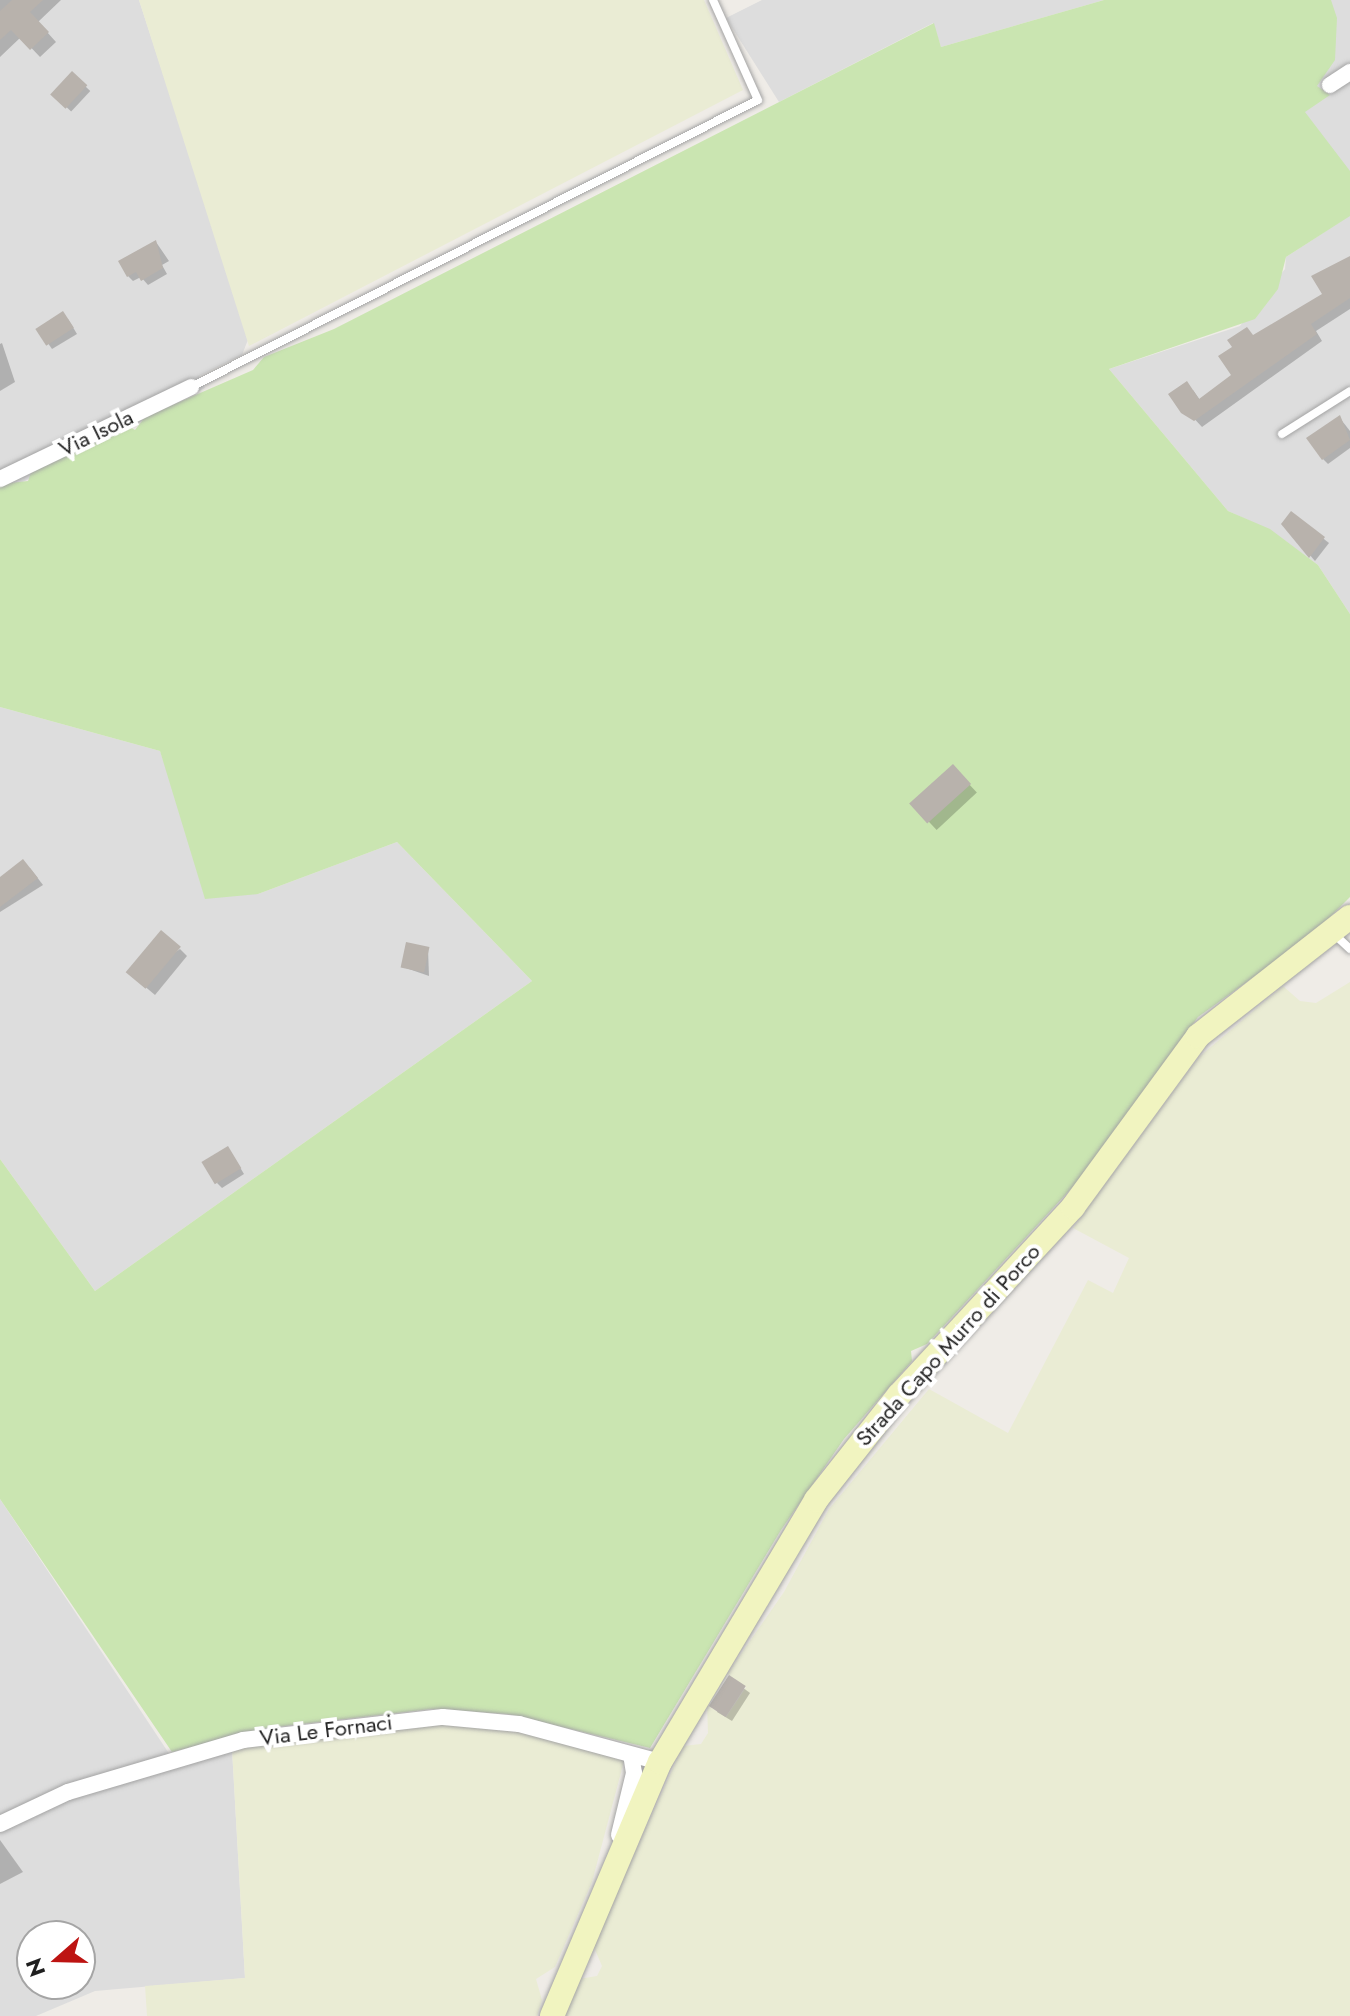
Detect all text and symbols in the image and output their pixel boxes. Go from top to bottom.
street label: Via Isola [55,404,137,462]
street label: Strada Capo Murro di Porco [850,1239,1046,1451]
street label: Via Le Fornaci [258,1709,394,1751]
north arrow [16,1920,96,2000]
text: N [17,1954,53,1981]

